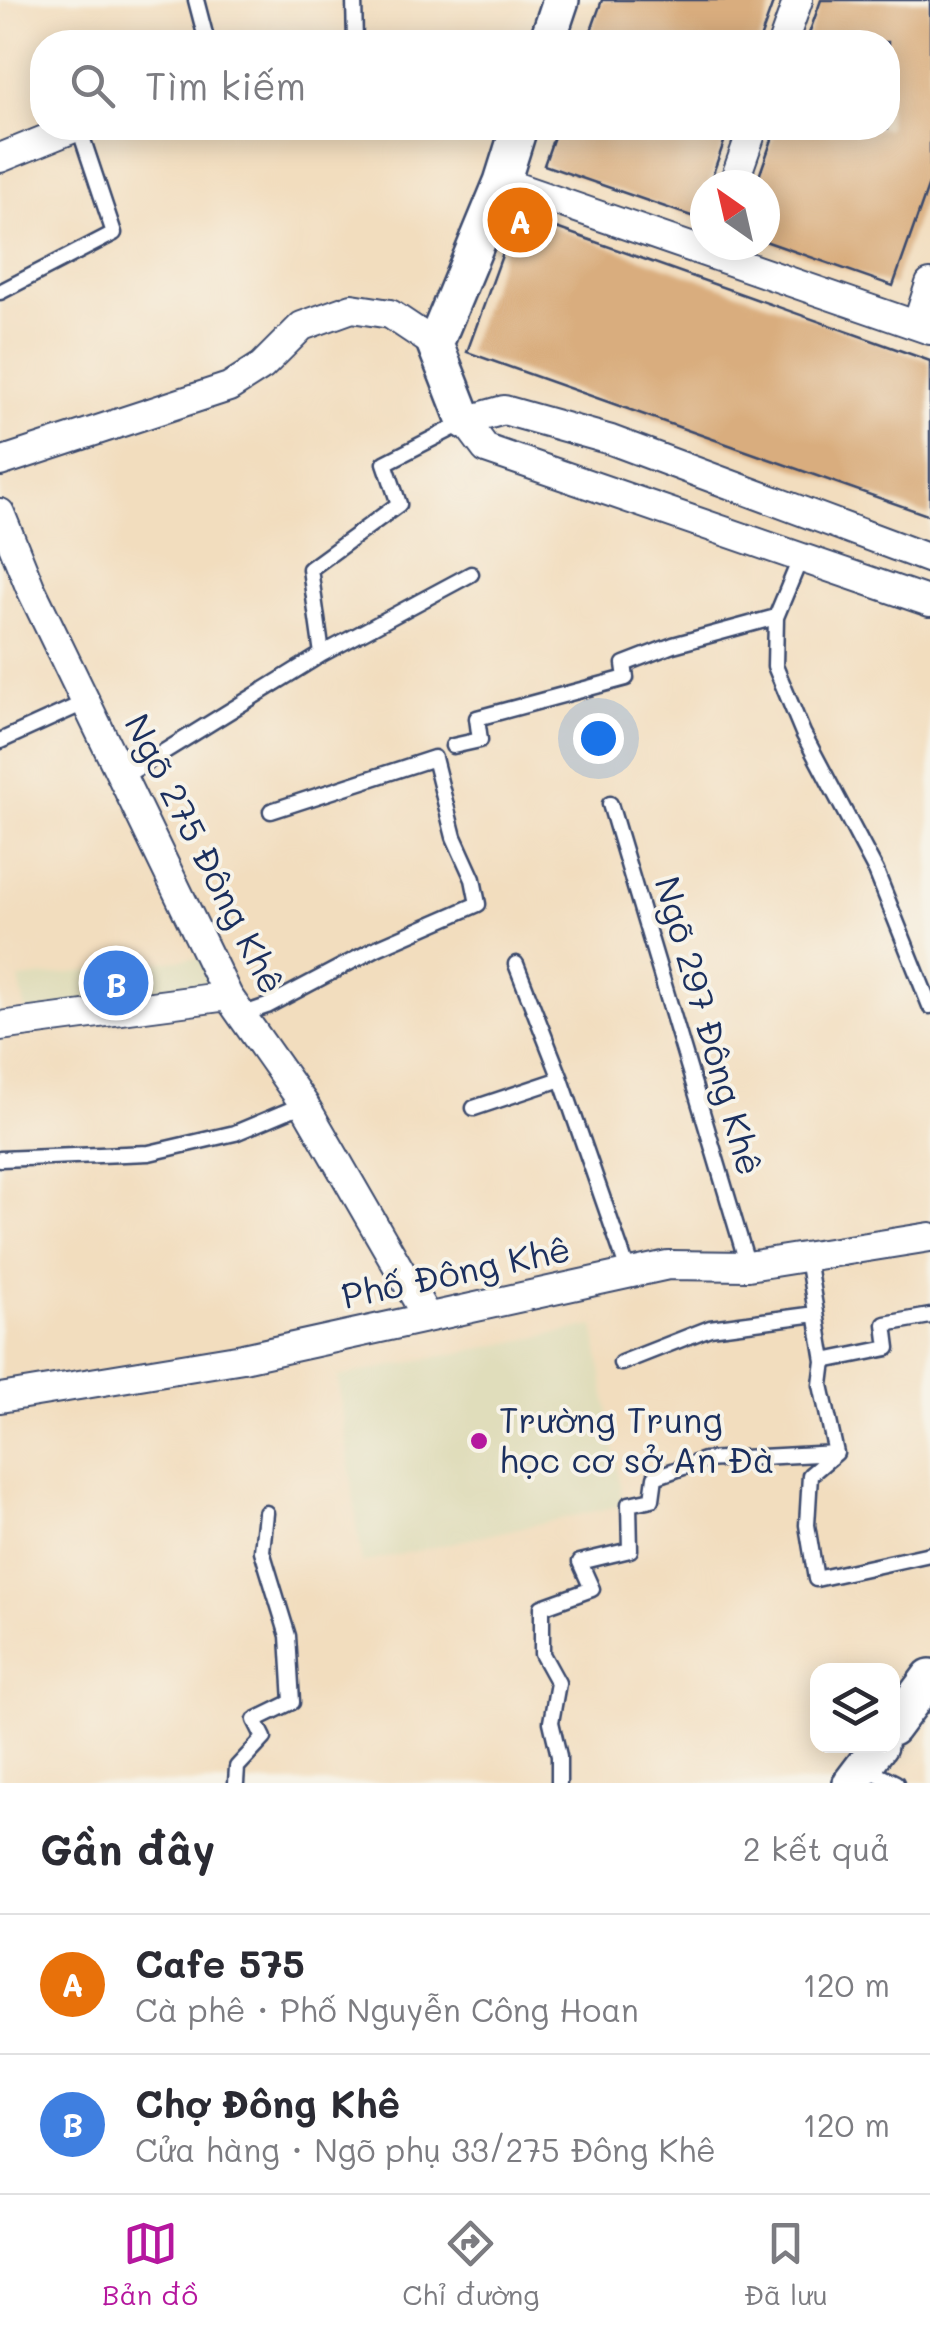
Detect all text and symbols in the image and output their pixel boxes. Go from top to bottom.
search box [30,30,900,140]
icon: search [65,58,120,113]
text: Tìm kiếm [145,60,306,110]
north arrow [690,170,780,260]
pin: A [488,182,552,258]
street label: Ngõ 275 Đông Khê [115,705,296,1001]
your location [573,713,624,764]
street label: Ngõ 297 Đông Khê [645,871,775,1180]
pin: B [84,946,148,1020]
street label: Phố Đông Khê [337,1224,574,1318]
place label: Trường Trung học cơ sở An Đà [499,1396,775,1482]
marker: Trường Trung học cơ sở An Đà [468,1430,490,1452]
map controls [810,1663,900,1753]
button: layers [810,1663,900,1753]
text: Gần đây [40,1821,215,1876]
text: 2 kết quả [743,1827,890,1869]
text: Cafe 575 [135,1938,305,1988]
text: A [61,1963,84,2005]
text: 120 m [802,1963,890,2005]
text: Cà phê · Phố Nguyễn Công Hoan [135,1988,639,2030]
text: Chợ Đông Khê [135,2078,400,2128]
text: B [62,2103,83,2145]
text: 120 m [802,2103,890,2145]
text: Cửa hàng · Ngõ phụ 33/275 Đông Khê [135,2128,716,2170]
tab: Bản đồ [102,2216,198,2312]
tab: Chỉ đường [402,2216,540,2312]
tab: Đã lưu [744,2216,828,2312]

